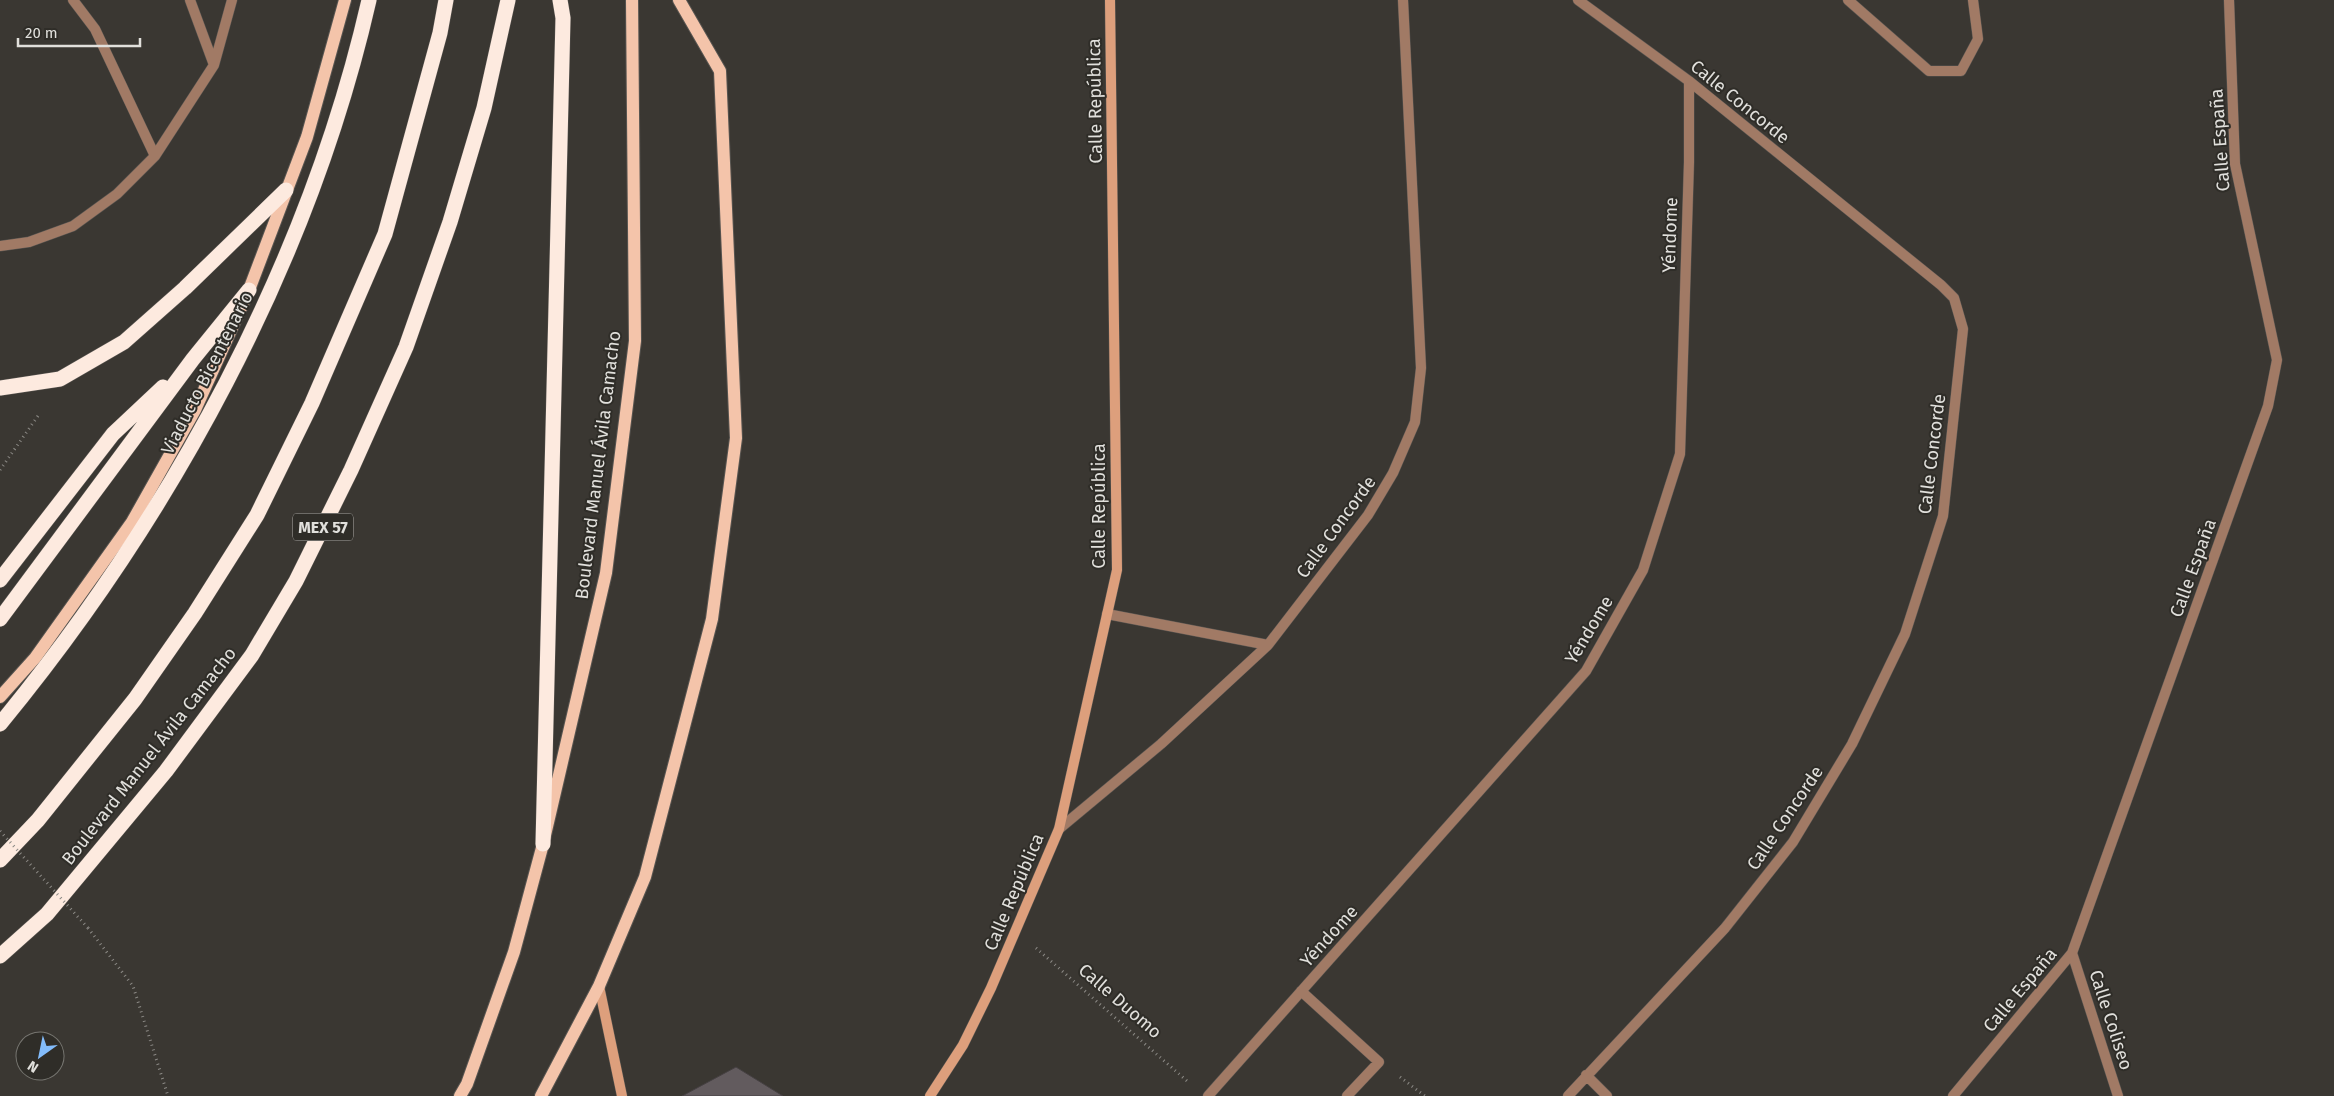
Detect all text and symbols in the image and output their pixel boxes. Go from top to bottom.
scale bar [18,15,140,47]
text: 20 m [25,24,58,42]
street label: Calle República [1083,38,1107,164]
street label: Calle Concorde [1686,55,1794,149]
street label: Calle España [2205,88,2235,192]
street label: Yéndome [1658,197,1682,273]
street label: Viaducto Bicentenario [156,288,258,458]
street label: Boulevard Manuel Ávila Camacho [570,329,625,601]
street label: Calle Concorde [1914,393,1950,515]
street label: Calle República [1088,443,1110,569]
street label: Calle Concorde [1292,472,1380,582]
road number: MEX 57 [293,514,353,540]
street label: Calle España [2165,516,2221,620]
street label: Yéndome [1560,592,1618,668]
street label: Boulevard Manuel Ávila Camacho [56,642,241,869]
street label: Calle Concorde [1742,762,1828,874]
street label: Calle República [979,830,1049,954]
street label: Yéndome [1295,901,1363,971]
street label: Calle España [1978,943,2062,1037]
street label: Calle Duomo [1074,959,1166,1043]
street label: Calle Coliseo [2084,967,2138,1073]
north arrow [15,1031,65,1081]
text: N [25,1057,42,1076]

